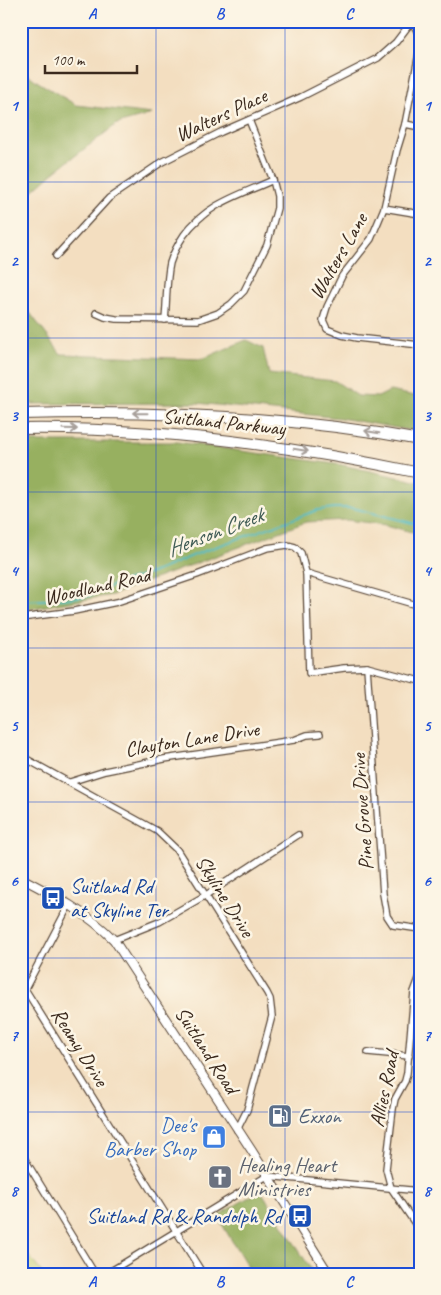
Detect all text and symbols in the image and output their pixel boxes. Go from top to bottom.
text: A [88,4,98,24]
text: B [216,4,226,24]
text: C [345,4,355,24]
scale bar [45,42,138,74]
text: 100 m [52,51,86,70]
street label: Walters Place [171,82,273,147]
text: 1 [10,96,19,116]
text: 1 [423,96,432,116]
street label: Walters Lane [303,206,374,304]
text: 2 [10,251,19,271]
text: 2 [423,251,432,271]
street label: Suitland Parkway [161,403,288,442]
text: 3 [10,406,19,426]
text: 3 [423,406,432,426]
one-way arrow [132,409,148,418]
one-way arrow [62,424,78,434]
one-way arrow [364,427,380,437]
one-way arrow [293,445,309,455]
water label: Henson Creek [163,499,271,563]
street label: Woodland Road [41,560,156,611]
text: 4 [10,561,19,581]
text: 4 [423,561,432,581]
street label: Clayton Lane Drive [123,715,262,762]
text: 5 [11,716,20,736]
text: 5 [424,716,433,736]
street label: Pine Grove Drive [345,752,379,871]
street label: Skyline Drive [190,850,261,944]
text: 6 [10,871,19,891]
text: 6 [423,871,432,891]
place label: Suitland Rd at Skyline Ter [70,873,169,923]
bus stop icon: Suitland Rd at Skyline Ter [40,885,66,911]
street label: Suitland Road [169,1002,247,1102]
street label: Reamy Drive [46,1003,115,1093]
text: 7 [10,1026,19,1046]
text: 7 [423,1026,432,1046]
street label: Allies Road [363,1045,405,1129]
fuel station icon: Exxon [267,1103,293,1129]
place label: Exxon [298,1103,342,1129]
place label: Dee's Barber Shop [104,1112,198,1162]
shop icon: Dee's Barber Shop [201,1124,227,1150]
place label: Healing Heart Ministries [238,1152,338,1202]
church icon: Healing Heart Ministries [207,1164,233,1190]
text: 8 [10,1181,19,1201]
text: 8 [423,1181,432,1201]
place label: Suitland Rd & Randolph Rd [87,1203,285,1229]
bus stop icon: Suitland Rd & Randolph Rd [287,1203,313,1229]
text: A [88,1272,98,1292]
text: B [216,1272,226,1292]
text: C [345,1272,355,1292]

